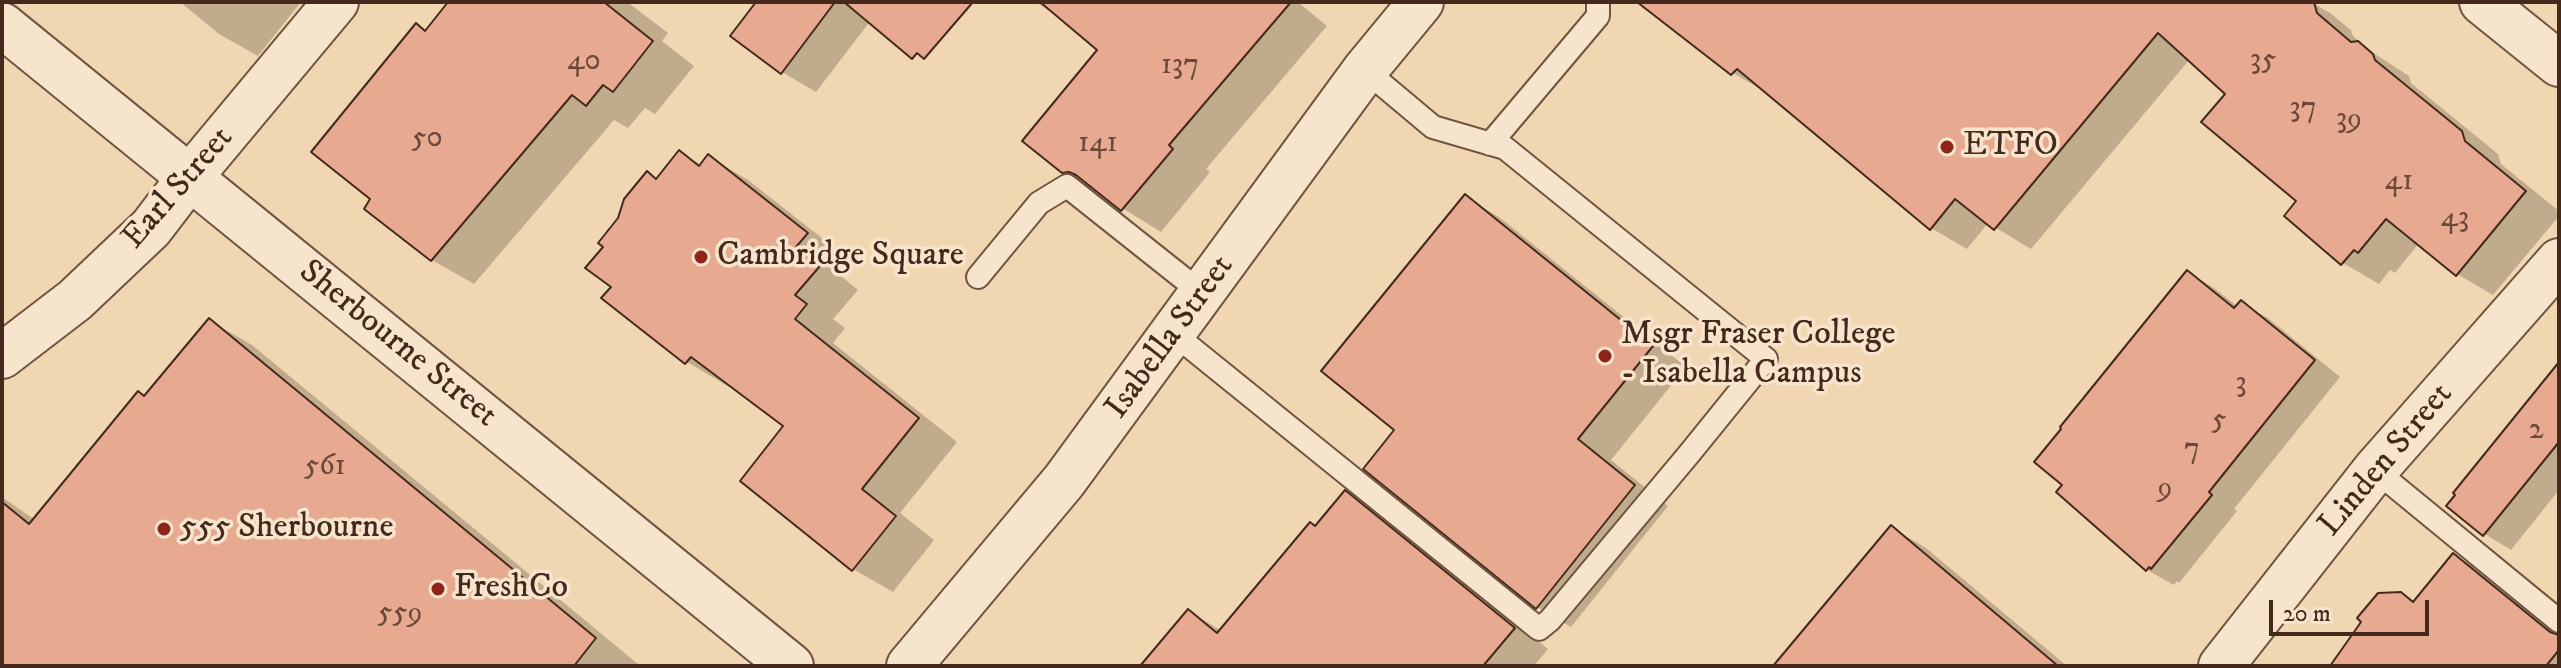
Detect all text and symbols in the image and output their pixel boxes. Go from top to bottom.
house number: 35 [2250,44,2276,80]
house number: 40 [567,45,601,81]
house number: 137 [1161,49,1199,85]
house number: 37 [2290,92,2316,128]
house number: 39 [2336,103,2362,139]
street label: Earl Street [115,119,243,259]
house number: 50 [411,122,443,158]
house number: 141 [1078,127,1118,163]
place label: ETFO [1963,127,2058,167]
marker: ETFO [1938,138,1956,156]
house number: 41 [2385,165,2413,201]
house number: 43 [2441,202,2469,238]
place label: Cambridge Square [717,237,964,277]
marker: Cambridge Square [692,248,710,266]
street label: Isabella Street [1098,248,1244,428]
street label: Sherbourne Street [290,253,504,437]
place label: Msgr Fraser College - Isabella Campus [1621,316,1896,396]
marker: Msgr Fraser College - Isabella Campus [1596,347,1614,365]
house number: 3 [2235,367,2247,403]
street label: Linden Street [2311,376,2463,546]
house number: 5 [2212,404,2226,440]
house number: 2 [2529,414,2543,450]
house number: 7 [2184,433,2200,469]
house number: 561 [304,450,346,486]
house number: 9 [2158,472,2172,508]
place label: 555 Sherbourne [180,509,394,549]
marker: 555 Sherbourne [155,520,173,538]
place label: FreshCo [454,569,568,609]
marker: FreshCo [429,580,447,598]
scale bar [2273,584,2433,634]
house number: 559 [378,597,422,633]
text: 20 m [2283,599,2331,629]

